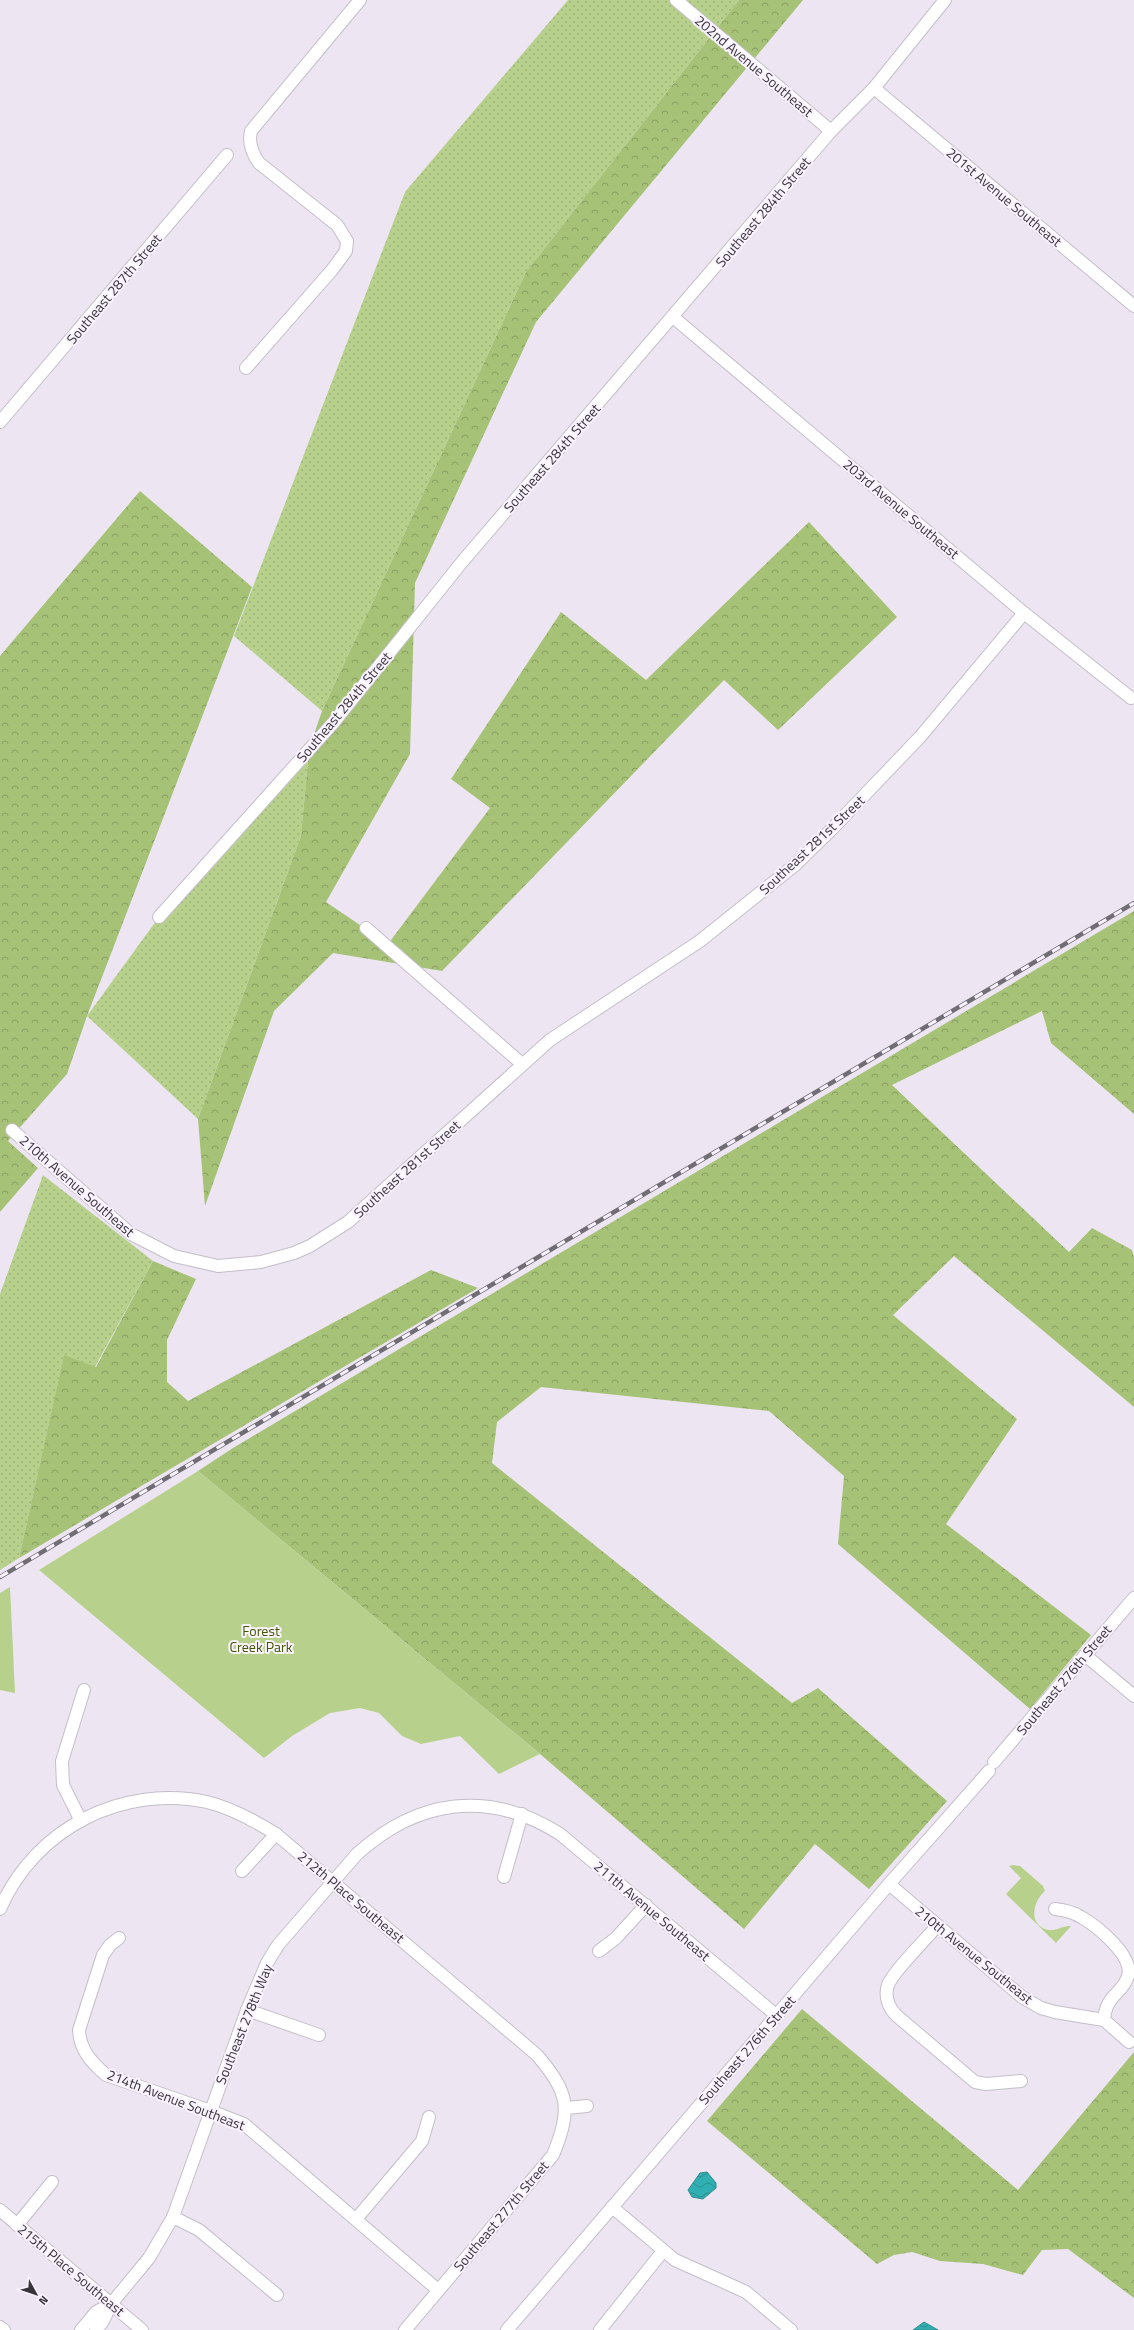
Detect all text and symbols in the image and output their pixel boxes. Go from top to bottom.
street label: 202nd Avenue Southeast [691,10,818,122]
street label: 201st Avenue Southeast [942,142,1067,251]
street label: Southeast 284th Street [710,152,815,272]
street label: Southeast 287th Street [61,229,166,349]
street label: Southeast 284th Street [498,398,605,517]
street label: 203rd Avenue Southeast [839,454,964,564]
street label: Southeast 284th Street [291,647,396,767]
street label: Southeast 281st Street [754,790,869,899]
street label: Southeast 281st Street [349,1115,465,1222]
street label: 210th Avenue Southeast [15,1130,139,1242]
park label: Forest Creek Park [230,1620,293,1657]
street label: Southeast 276th Street [1011,1620,1116,1740]
street label: 212th Place Southeast [293,1845,410,1948]
street label: 211th Avenue Southeast [590,1856,715,1966]
street label: 210th Avenue Southeast [911,1900,1038,2009]
street label: Southeast 278th Way [210,1960,277,2087]
street label: Southeast 276th Street [693,1990,800,2109]
street label: 214th Avenue Southeast [104,2064,248,2136]
street label: Southeast 277th Street [448,2156,553,2276]
street label: 215th Place Southeast [13,2218,130,2321]
north arrow [16,2274,56,2314]
text: N [35,2292,52,2308]

